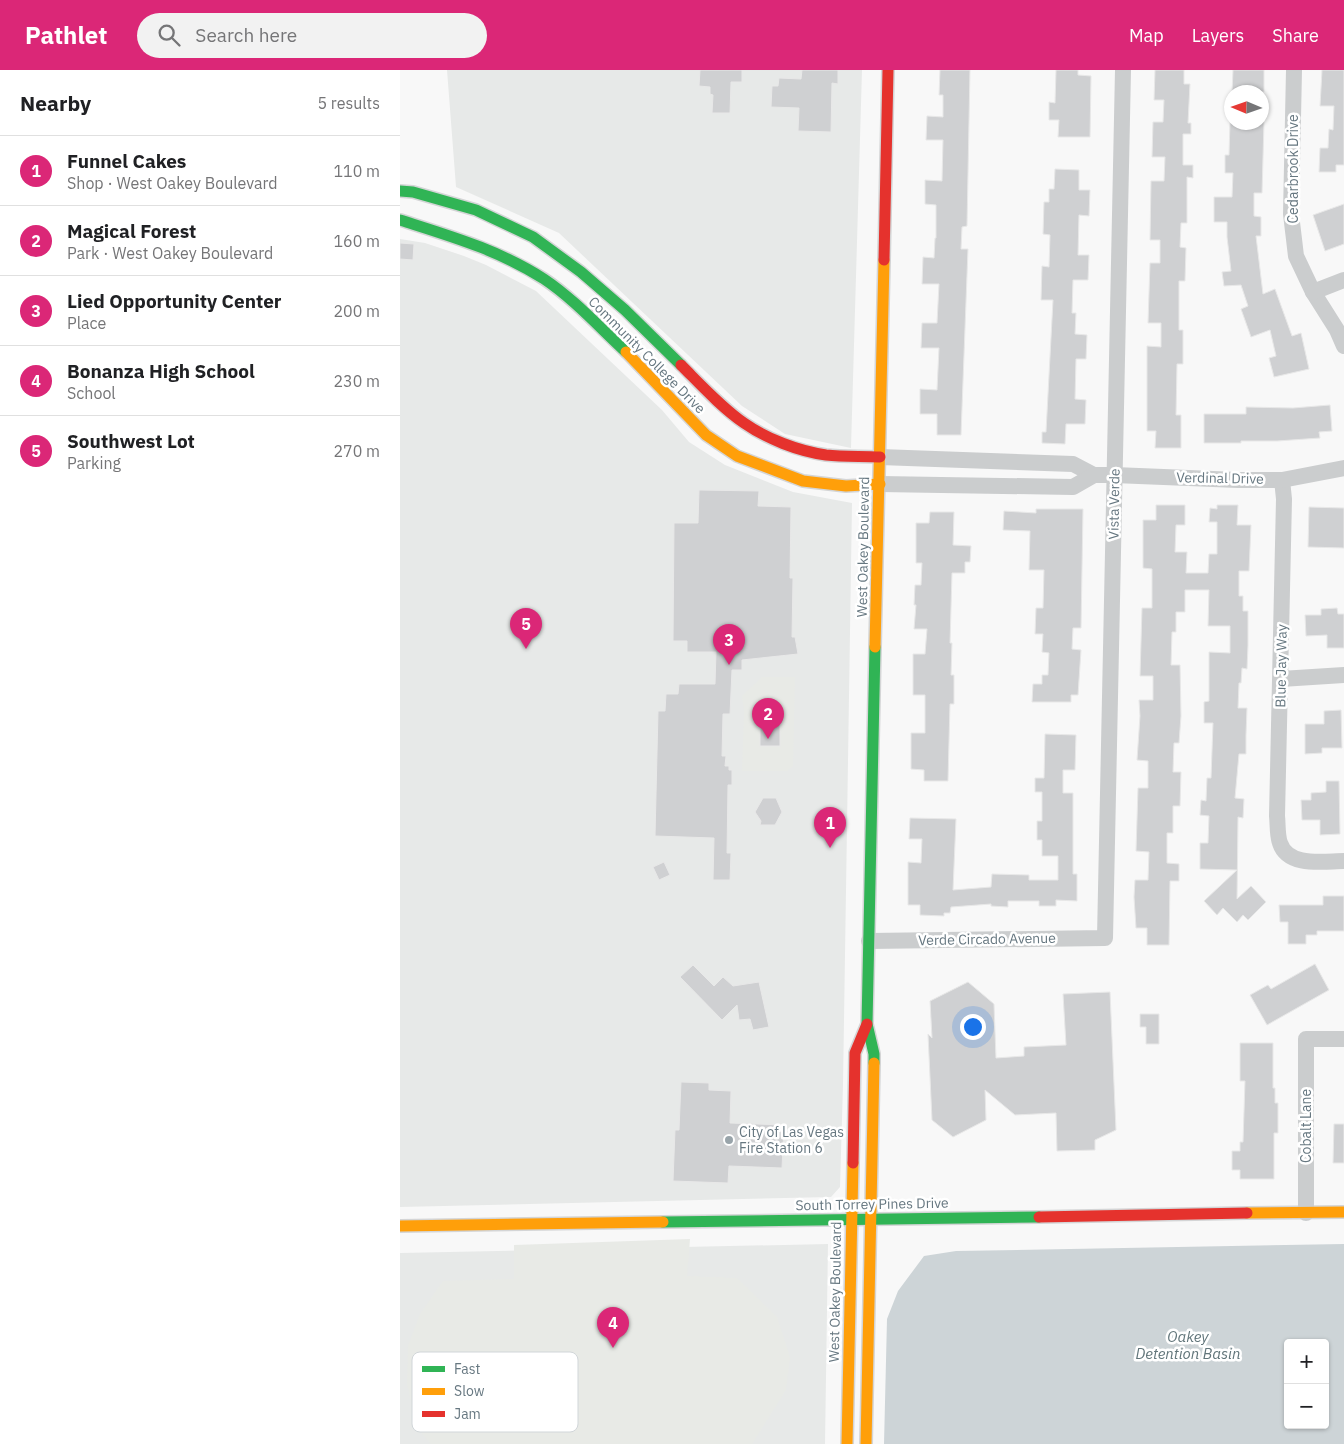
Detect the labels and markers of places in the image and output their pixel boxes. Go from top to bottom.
pin: 5 [510,608,542,649]
pin: 3 [713,624,745,665]
pin: 2 [752,698,784,739]
pin: 1 [814,807,846,848]
place label: City of Las Vegas Fire Station 6 [739,1123,844,1157]
marker: City of Las Vegas Fire Station 6 [723,1134,735,1146]
pin: 4 [597,1307,629,1348]

